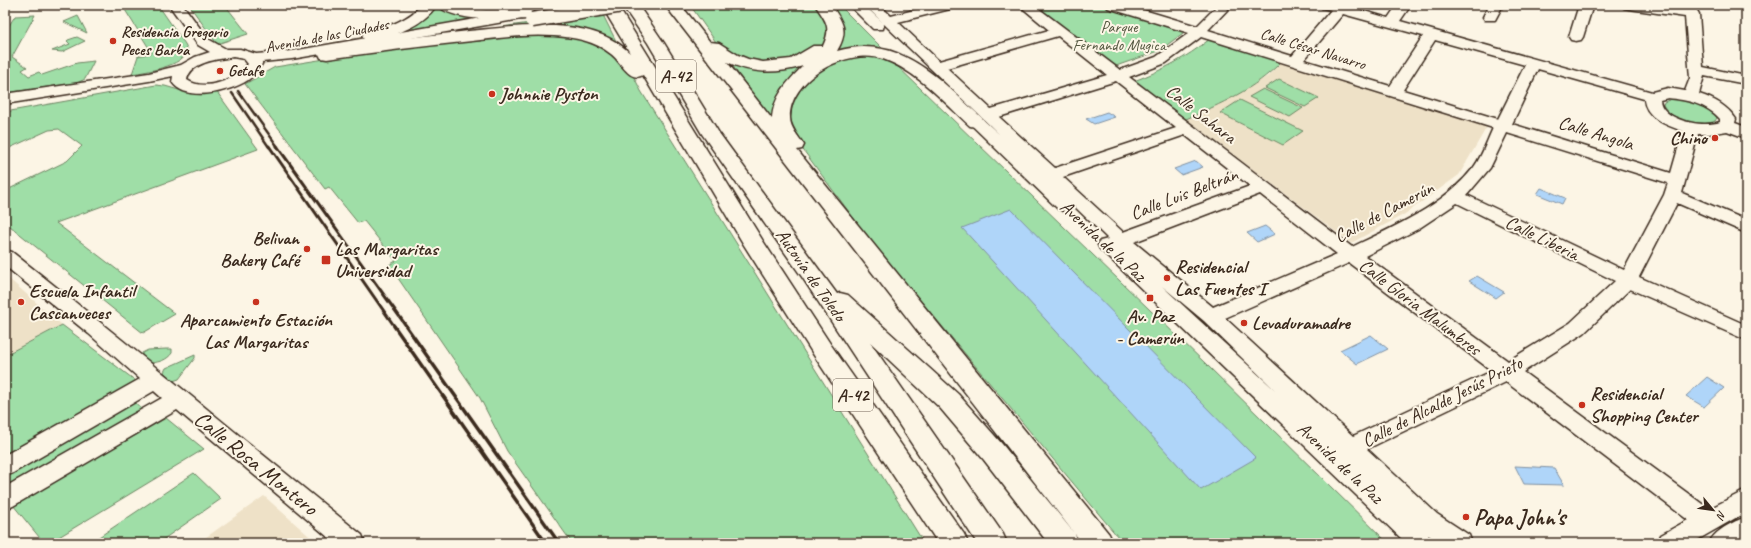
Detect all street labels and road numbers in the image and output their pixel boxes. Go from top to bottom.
street label: Avenida de las Ciudades [264,14,392,58]
street label: Calle César Navarro [1258,23,1369,75]
road number: A-42 [656,60,696,92]
street label: Calle Sahara [1161,79,1242,150]
street label: Calle Angola [1555,110,1638,156]
street label: Calle Luis Beltrán [1127,162,1242,226]
street label: Calle de Camerún [1330,176,1438,248]
street label: Avenida de la Paz [1055,195,1152,288]
street label: Calle Liberia [1501,210,1585,267]
street label: Autovía de Toledo [770,224,853,328]
street label: Calle Gloria Malumbres [1354,253,1487,362]
street label: Calle de Alcalde Jesús Prieto [1358,351,1527,453]
road number: A-42 [833,379,873,411]
street label: Calle Rosa Montero [188,404,325,523]
street label: Avenida de la Paz [1292,417,1389,510]

